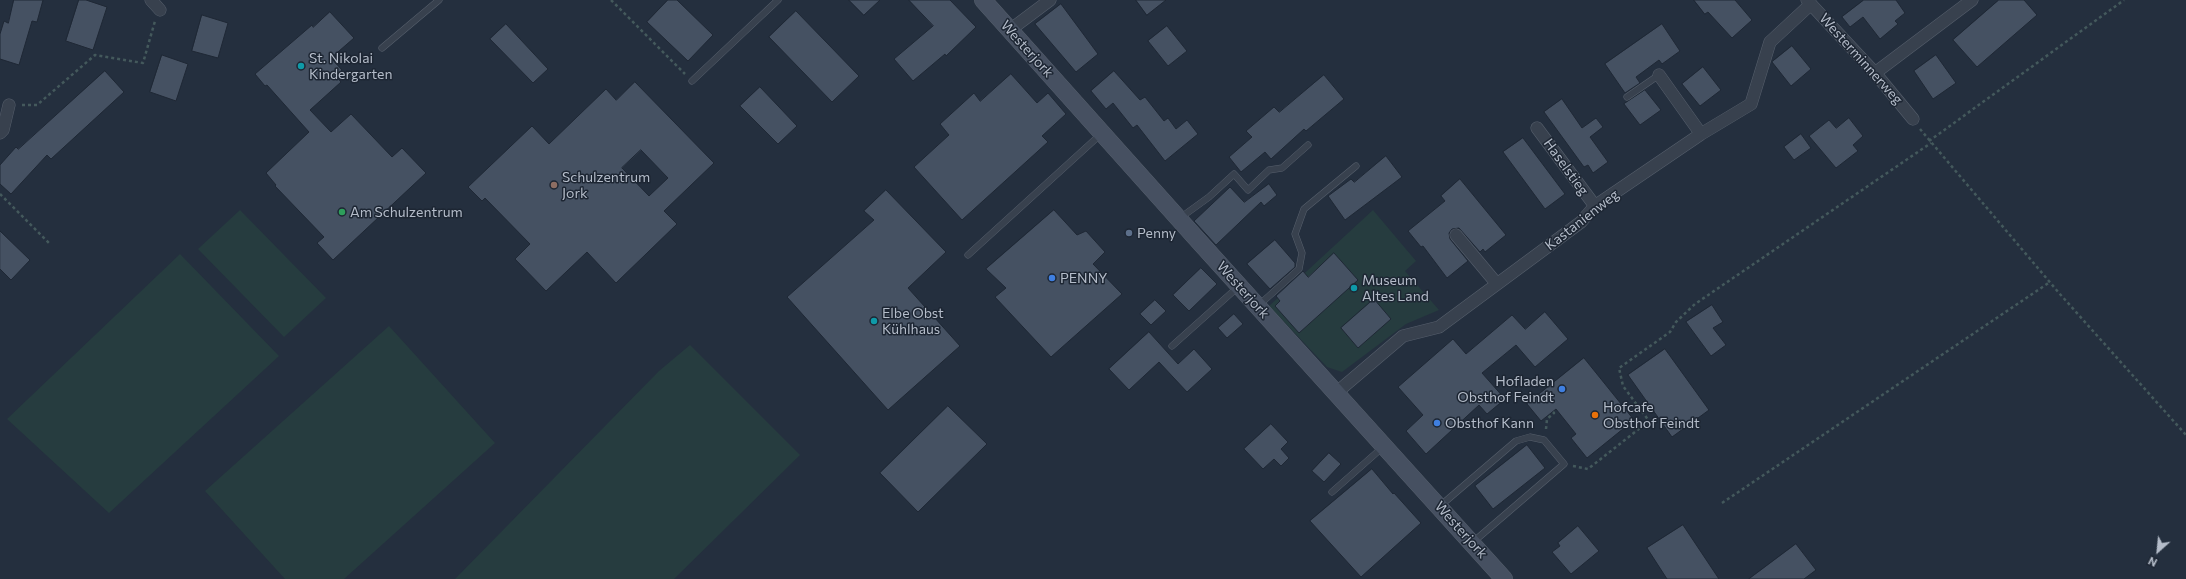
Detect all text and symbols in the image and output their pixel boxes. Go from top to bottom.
street label: Westerminnerweg [1816,10,1906,108]
street label: Westerjork [997,17,1057,81]
place label: St. Nikolai Kindergarten [309,50,393,82]
marker: St. Nikolai Kindergarten [296,61,306,71]
street label: Haselstieg [1540,135,1592,199]
place label: Schulzentrum Jork [562,169,650,202]
marker: Schulzentrum Jork [549,180,559,190]
street label: Kastanienweg [1542,186,1622,254]
place label: Am Schulzentrum [350,204,463,220]
marker: Am Schulzentrum [337,207,347,217]
place label: Penny [1137,225,1176,241]
marker: Penny [1124,228,1134,238]
street label: Westerjork [1213,258,1273,322]
place label: PENNY [1060,270,1107,286]
place label: Museum Altes Land [1362,272,1429,304]
marker: PENNY [1047,273,1057,283]
marker: Museum Altes Land [1349,283,1359,293]
place label: Elbe Obst Kühlhaus [882,305,944,338]
marker: Elbe Obst Kühlhaus [869,316,879,326]
place label: Hofladen Obsthof Feindt [1457,373,1554,406]
marker: Hofladen Obsthof Feindt [1557,384,1567,394]
place label: Hofcafe Obsthof Feindt [1603,399,1700,432]
marker: Hofcafe Obsthof Feindt [1590,410,1600,420]
place label: Obsthof Kann [1445,415,1534,431]
marker: Obsthof Kann [1432,418,1442,428]
street label: Westerjork [1431,498,1491,562]
north arrow [2138,531,2178,571]
text: N [2146,554,2159,570]

